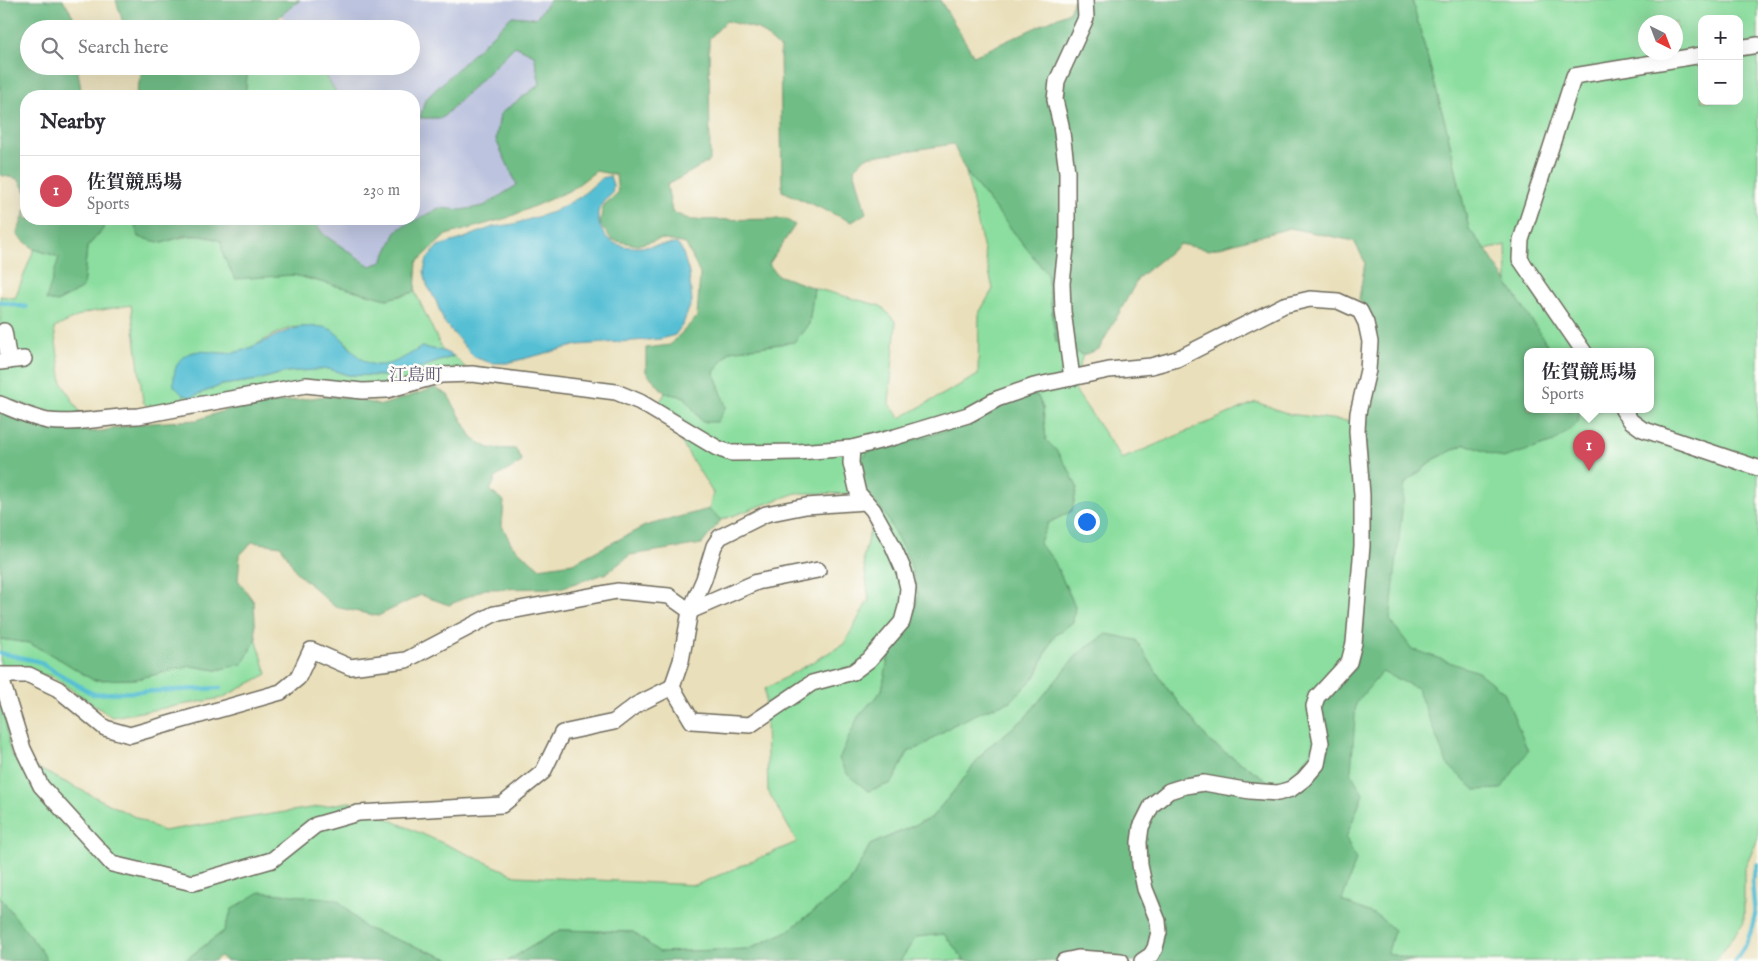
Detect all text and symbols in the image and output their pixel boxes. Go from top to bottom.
north arrow [1638,15,1683,60]
map controls [1698,15,1743,105]
button: + [1698,15,1743,60]
search box [20,20,420,75]
icon: search [38,34,66,62]
text: Search here [78,36,169,60]
button: − [1698,60,1743,105]
text: Nearby [40,109,105,136]
text: 佐賀競馬場 [87,171,182,195]
text: 1 [53,181,59,201]
text: 230 m [363,181,400,201]
text: Sports [87,195,129,215]
popup [1524,348,1654,413]
text: 佐賀競馬場 [1541,361,1637,385]
district label: 江島町 [389,365,443,388]
text: Sports [1541,385,1584,405]
pin: 1 [1573,430,1605,471]
your location [1074,509,1100,535]

